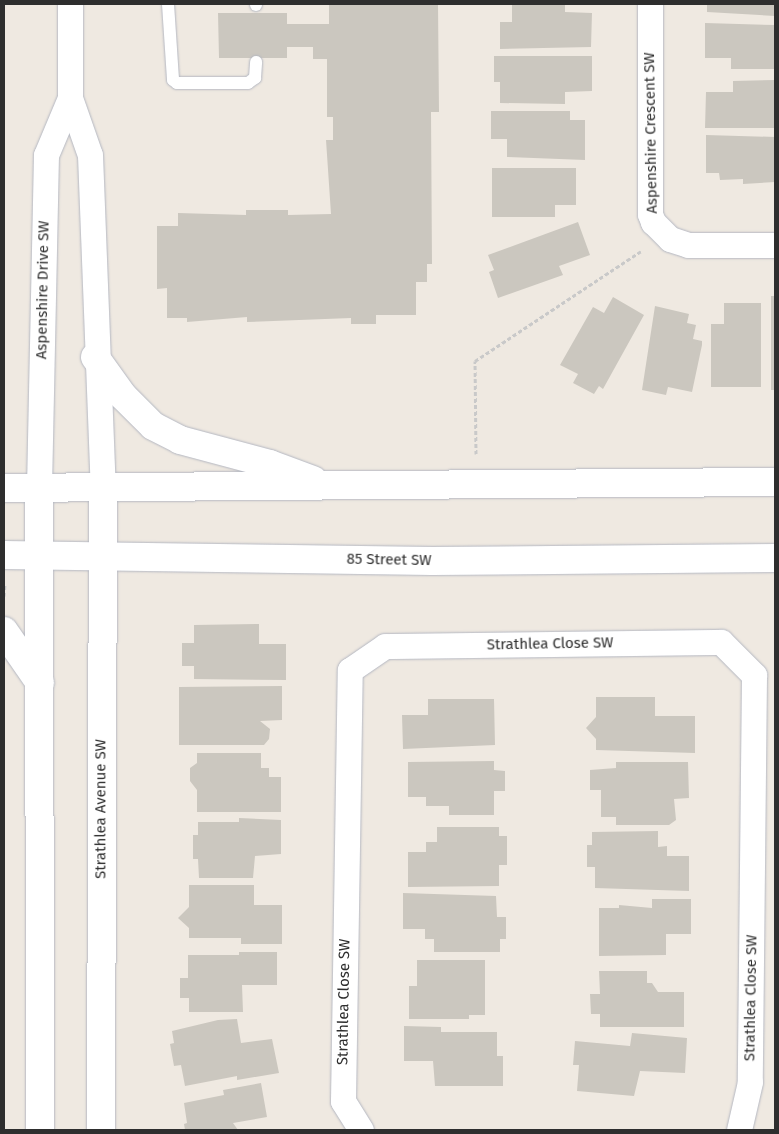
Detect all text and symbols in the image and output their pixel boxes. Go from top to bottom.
street label: Aspenshire Crescent SW [641,52,661,214]
street label: Aspenshire Drive SW [33,221,53,359]
street label: 85 Street SW [346,550,432,570]
street label: Strathlea Close SW [487,634,613,654]
street label: Strathlea Avenue SW [92,739,110,879]
street label: Strathlea Close SW [741,935,761,1061]
street label: Strathlea Close SW [334,939,354,1065]

